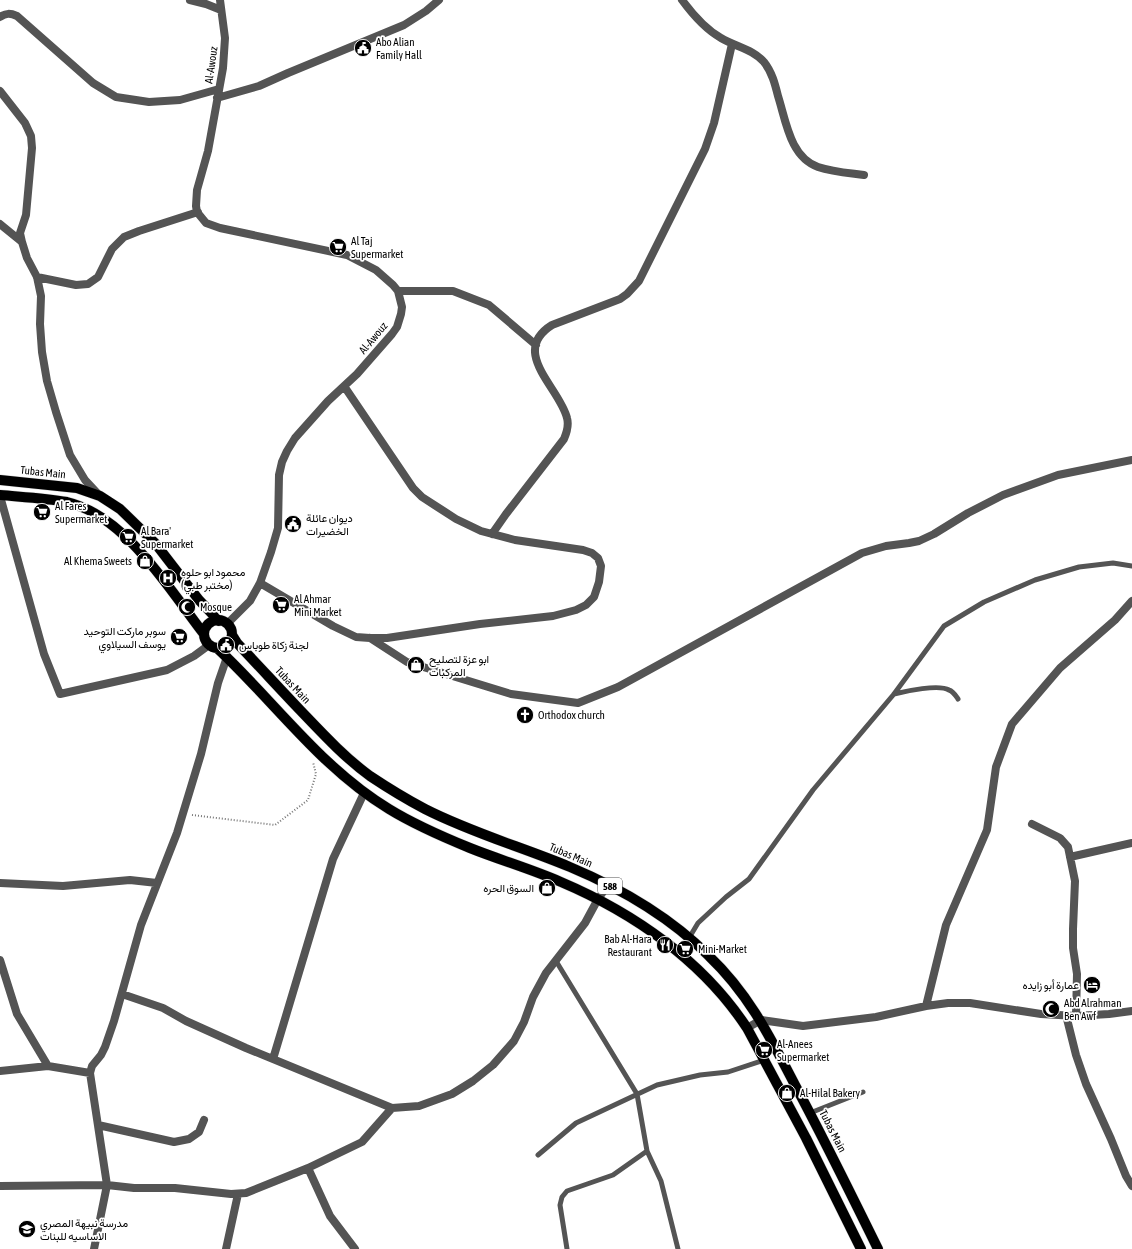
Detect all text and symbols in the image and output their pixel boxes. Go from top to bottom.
place label: Abo Alian Family Hall [376,36,422,61]
public building icon: Abo Alian Family Hall [353,38,373,58]
street label: Al-Awouz [202,46,220,84]
place label: Al Taj Supermarket [351,235,403,260]
supermarket icon: Al Taj Supermarket [328,237,348,257]
street label: Al-Awouz [356,320,390,356]
street label: Tubas Main [20,464,66,480]
place label: Al Fares Supermarket [55,500,107,525]
supermarket icon: Al Fares Supermarket [32,502,52,522]
place label: ديوان عائلة الخضيرات [306,512,353,538]
public building icon: ديوان عائلة الخضيرات [283,514,303,534]
place label: Al Bara' Supermarket [141,525,193,550]
supermarket icon: Al Bara' Supermarket [118,527,138,547]
shop icon: Al Khema Sweets [135,551,155,571]
place label: Al Khema Sweets [64,555,132,567]
place label: محمود ابو حلوه (مختبر طبي) [181,566,246,595]
hospital icon: محمود ابو حلوه (مختبر طبي) [158,568,178,588]
place label: Al Ahmar Mini Market [294,593,342,618]
supermarket icon: Al Ahmar Mini Market [271,595,291,615]
mosque icon: Mosque [177,597,197,617]
place label: Mosque [200,601,232,613]
place label: سوبر ماركت التوحيد يوسف السيلاوي [84,625,166,654]
supermarket icon: سوبر ماركت التوحيد يوسف السيلاوي [169,627,189,647]
public building icon: لجنة زكاة طوباس [216,635,236,655]
place label: لجنة زكاة طوباس [239,639,309,652]
place label: ابو عزة لتصليح المركبات [429,653,489,679]
shop icon: ابو عزة لتصليح المركبات [406,655,426,675]
street label: Tubas Main [273,664,313,706]
church icon: Orthodox church [515,705,535,725]
place label: Orthodox church [538,709,605,721]
street label: Tubas Main [548,841,594,869]
shop icon: السوق الحره [537,878,557,898]
road number: 588 [598,878,622,894]
place label: السوق الحره [483,882,534,895]
place label: Bab Al-Hara Restaurant [604,933,652,958]
restaurant icon: Bab Al-Hara Restaurant [655,935,675,955]
supermarket icon: Mini-Market [675,939,695,959]
place label: Mini-Market [698,943,747,955]
hotel icon: عمارة أبو زايده [1082,975,1102,995]
place label: عمارة أبو زايده [1022,979,1079,992]
place label: Abd Alrahman Ben Awf [1064,997,1121,1022]
mosque icon: Abd Alrahman Ben Awf [1041,999,1061,1019]
place label: Al-Anees Supermarket [777,1038,829,1063]
supermarket icon: Al-Anees Supermarket [754,1040,774,1060]
shop icon: Al-Hilal Bakery [777,1083,797,1103]
place label: Al-Hilal Bakery [800,1087,861,1099]
street label: Tubas Main [817,1108,849,1154]
place label: مدرسة نبيهة المصري الاساسيه للبنات [40,1217,128,1243]
school or university icon: مدرسة نبيهة المصري الاساسيه للبنات [17,1219,37,1239]

